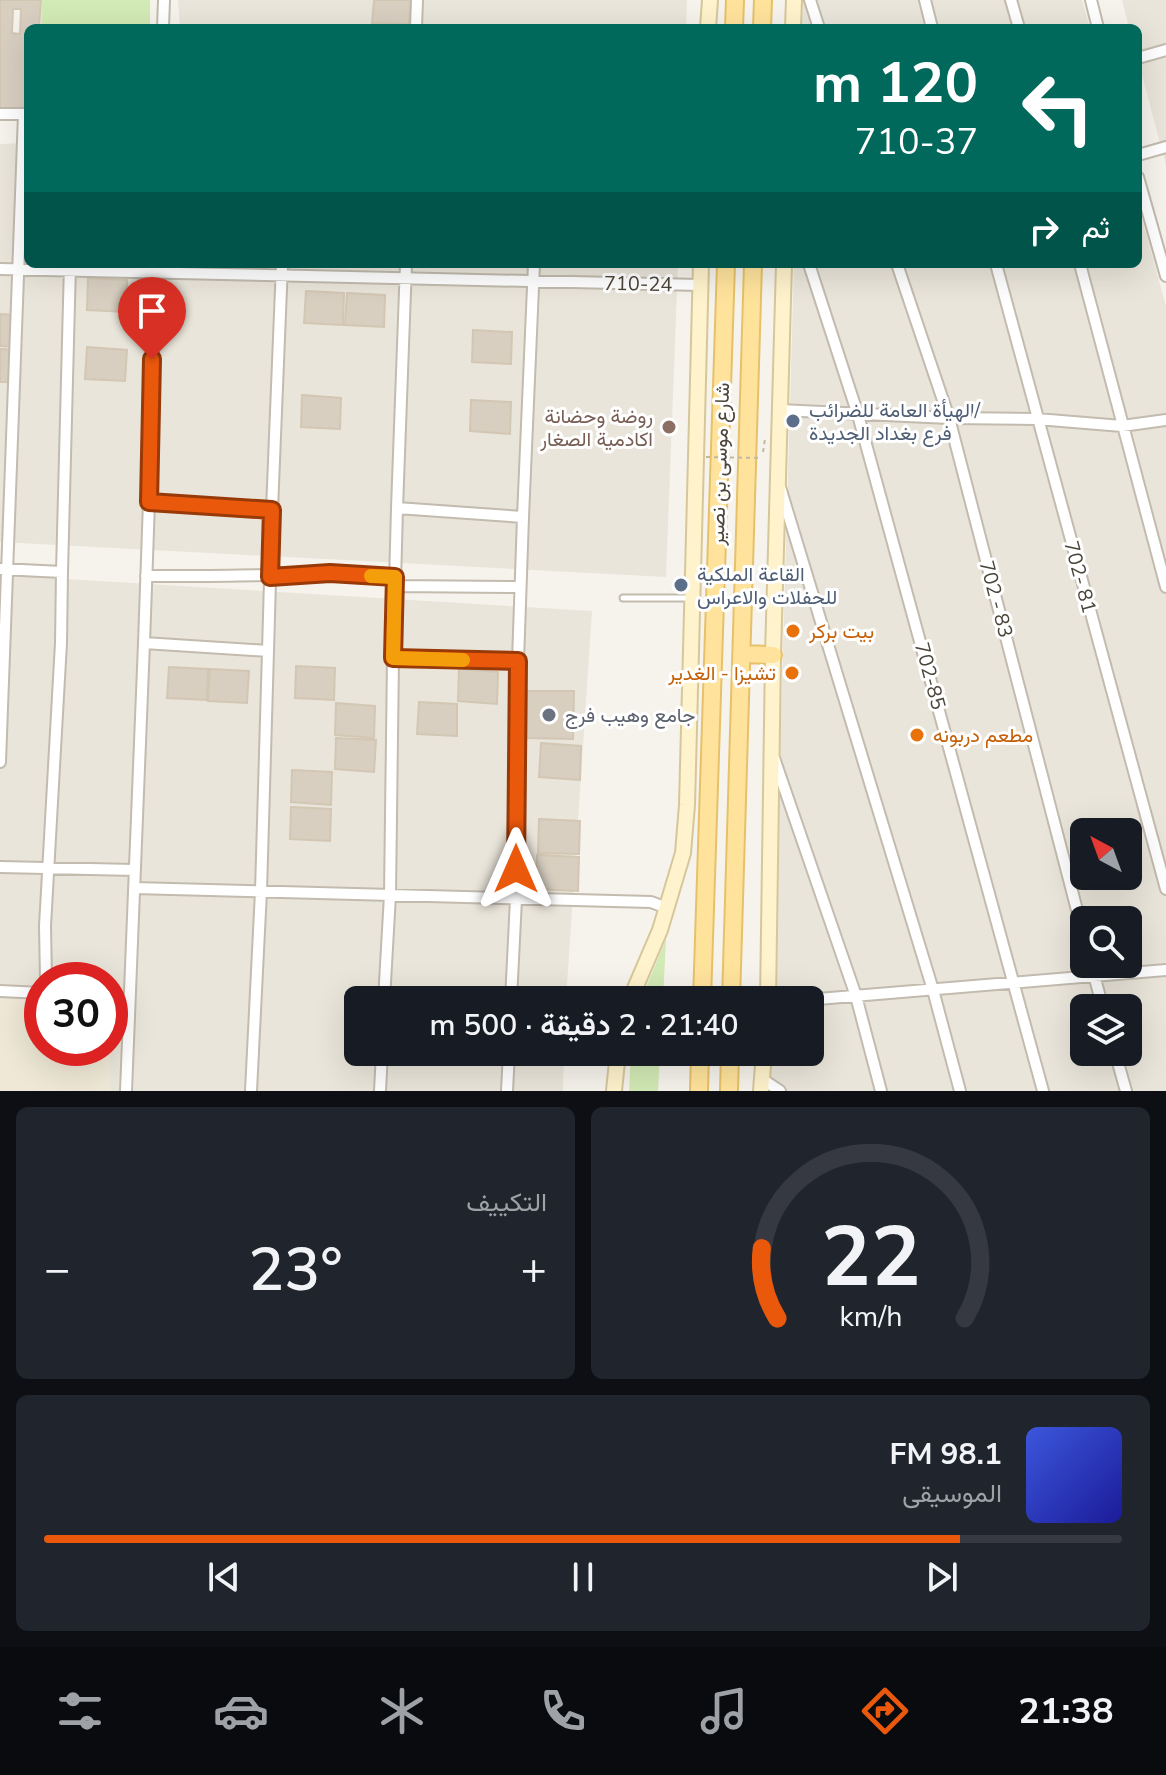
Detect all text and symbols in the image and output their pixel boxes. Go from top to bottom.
text: 120 m [813,45,978,122]
icon: left [1006,56,1110,160]
text: 710-37 [855,118,978,167]
icon: right [1022,208,1066,252]
text: ثم [1082,208,1110,249]
street label: 710-24 [604,270,672,298]
pin [118,277,186,359]
icon: arrive [130,289,174,333]
street label: شارع موسى بن نصير [704,382,736,547]
place label: الهيأة العامة للضرائب/ فرع بغداد الجديدة [809,397,982,447]
place label: روضة وحضانة اكادمية الصغار [539,403,653,453]
marker: الهيأة العامة للضرائب/ فرع بغداد الجديدة [784,412,802,430]
marker: روضة وحضانة اكادمية الصغار [660,418,678,436]
street label: 702- 81 [1057,538,1103,616]
street label: 702 - 83 [973,557,1019,641]
place label: القاعة الملكية للحفلات والاعراس [697,561,837,611]
marker: القاعة الملكية للحفلات والاعراس [672,576,690,594]
place label: بيت بركر [808,618,874,645]
marker: بيت بركر [784,622,802,640]
street label: 702-85 [908,639,952,713]
place label: تشيزا - الغدير [667,660,776,687]
marker: تشيزا - الغدير [783,664,801,682]
place label: جامع وهيب فرج [565,702,695,729]
marker: جامع وهيب فرج [540,706,558,724]
place label: مطعم دربونه [933,722,1033,749]
marker: مطعم دربونه [908,726,926,744]
north arrow [1070,818,1142,890]
map controls [1070,818,1142,1066]
position arrow [474,827,558,911]
button: search [1070,906,1142,978]
speed limit sign: 30 [24,962,128,1066]
button: layers [1070,994,1142,1066]
text: 21:40 · 2 دقيقة · 500 m [429,1005,739,1046]
text: التكييف [466,1185,547,1220]
text: 22 [821,1201,920,1314]
text: 23° [248,1229,343,1311]
text: − [44,1240,70,1300]
text: + [521,1240,547,1300]
text: km/h [839,1297,902,1336]
text: 98.1 FM [890,1434,1002,1475]
text: الموسيقى [902,1476,1002,1511]
icon: previous [202,1555,246,1599]
icon: pause [561,1555,605,1599]
icon: next [920,1555,964,1599]
icon: filters [52,1683,108,1739]
icon: car [213,1683,269,1739]
icon: climate [374,1683,430,1739]
icon: phone [535,1683,591,1739]
icon: music [696,1683,752,1739]
icon: directions [857,1683,913,1739]
text: 21:38 [1018,1687,1114,1736]

